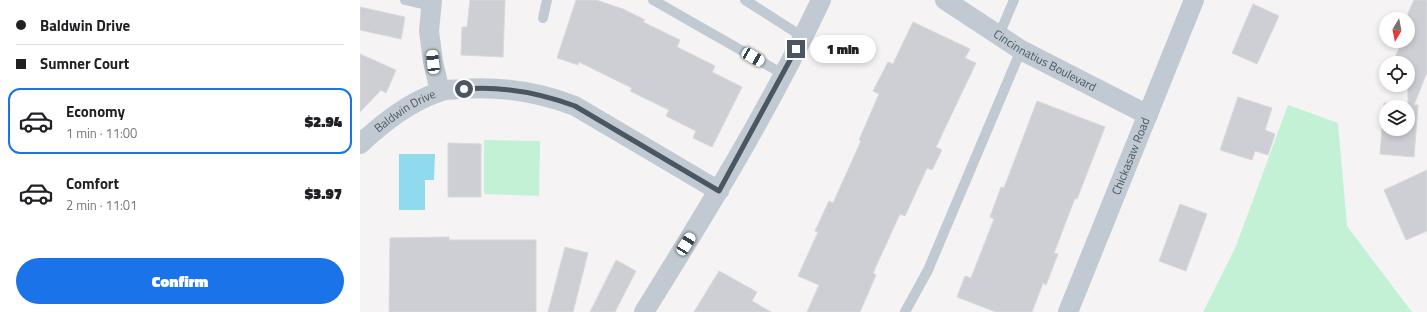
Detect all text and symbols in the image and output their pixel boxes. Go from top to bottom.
north arrow [1379,12,1415,48]
map controls [1379,12,1415,136]
text: Baldwin Drive [40,14,130,37]
street label: Cincinnatius Boulevard [990,24,1100,96]
callout: 1 min [810,35,876,63]
text: 1 min [827,39,859,59]
route end [787,40,805,58]
car [740,46,766,68]
car [426,49,440,75]
text: Sumner Court [40,52,129,75]
button: locate [1379,56,1415,92]
route start [455,80,473,98]
street label: Baldwin Drive [370,84,438,137]
text: Economy [66,100,125,123]
button: layers [1379,100,1415,136]
icon: car [18,103,54,139]
text: $2.94 [305,110,342,133]
street label: Chickasaw Road [1106,114,1155,198]
text: 1 min · 11:00 [66,123,137,143]
text: Comfort [66,172,119,195]
icon: car [18,175,54,211]
text: $3.97 [305,182,342,205]
text: 2 min · 11:01 [66,195,137,215]
car [675,231,697,257]
button: Confirm [16,258,344,304]

